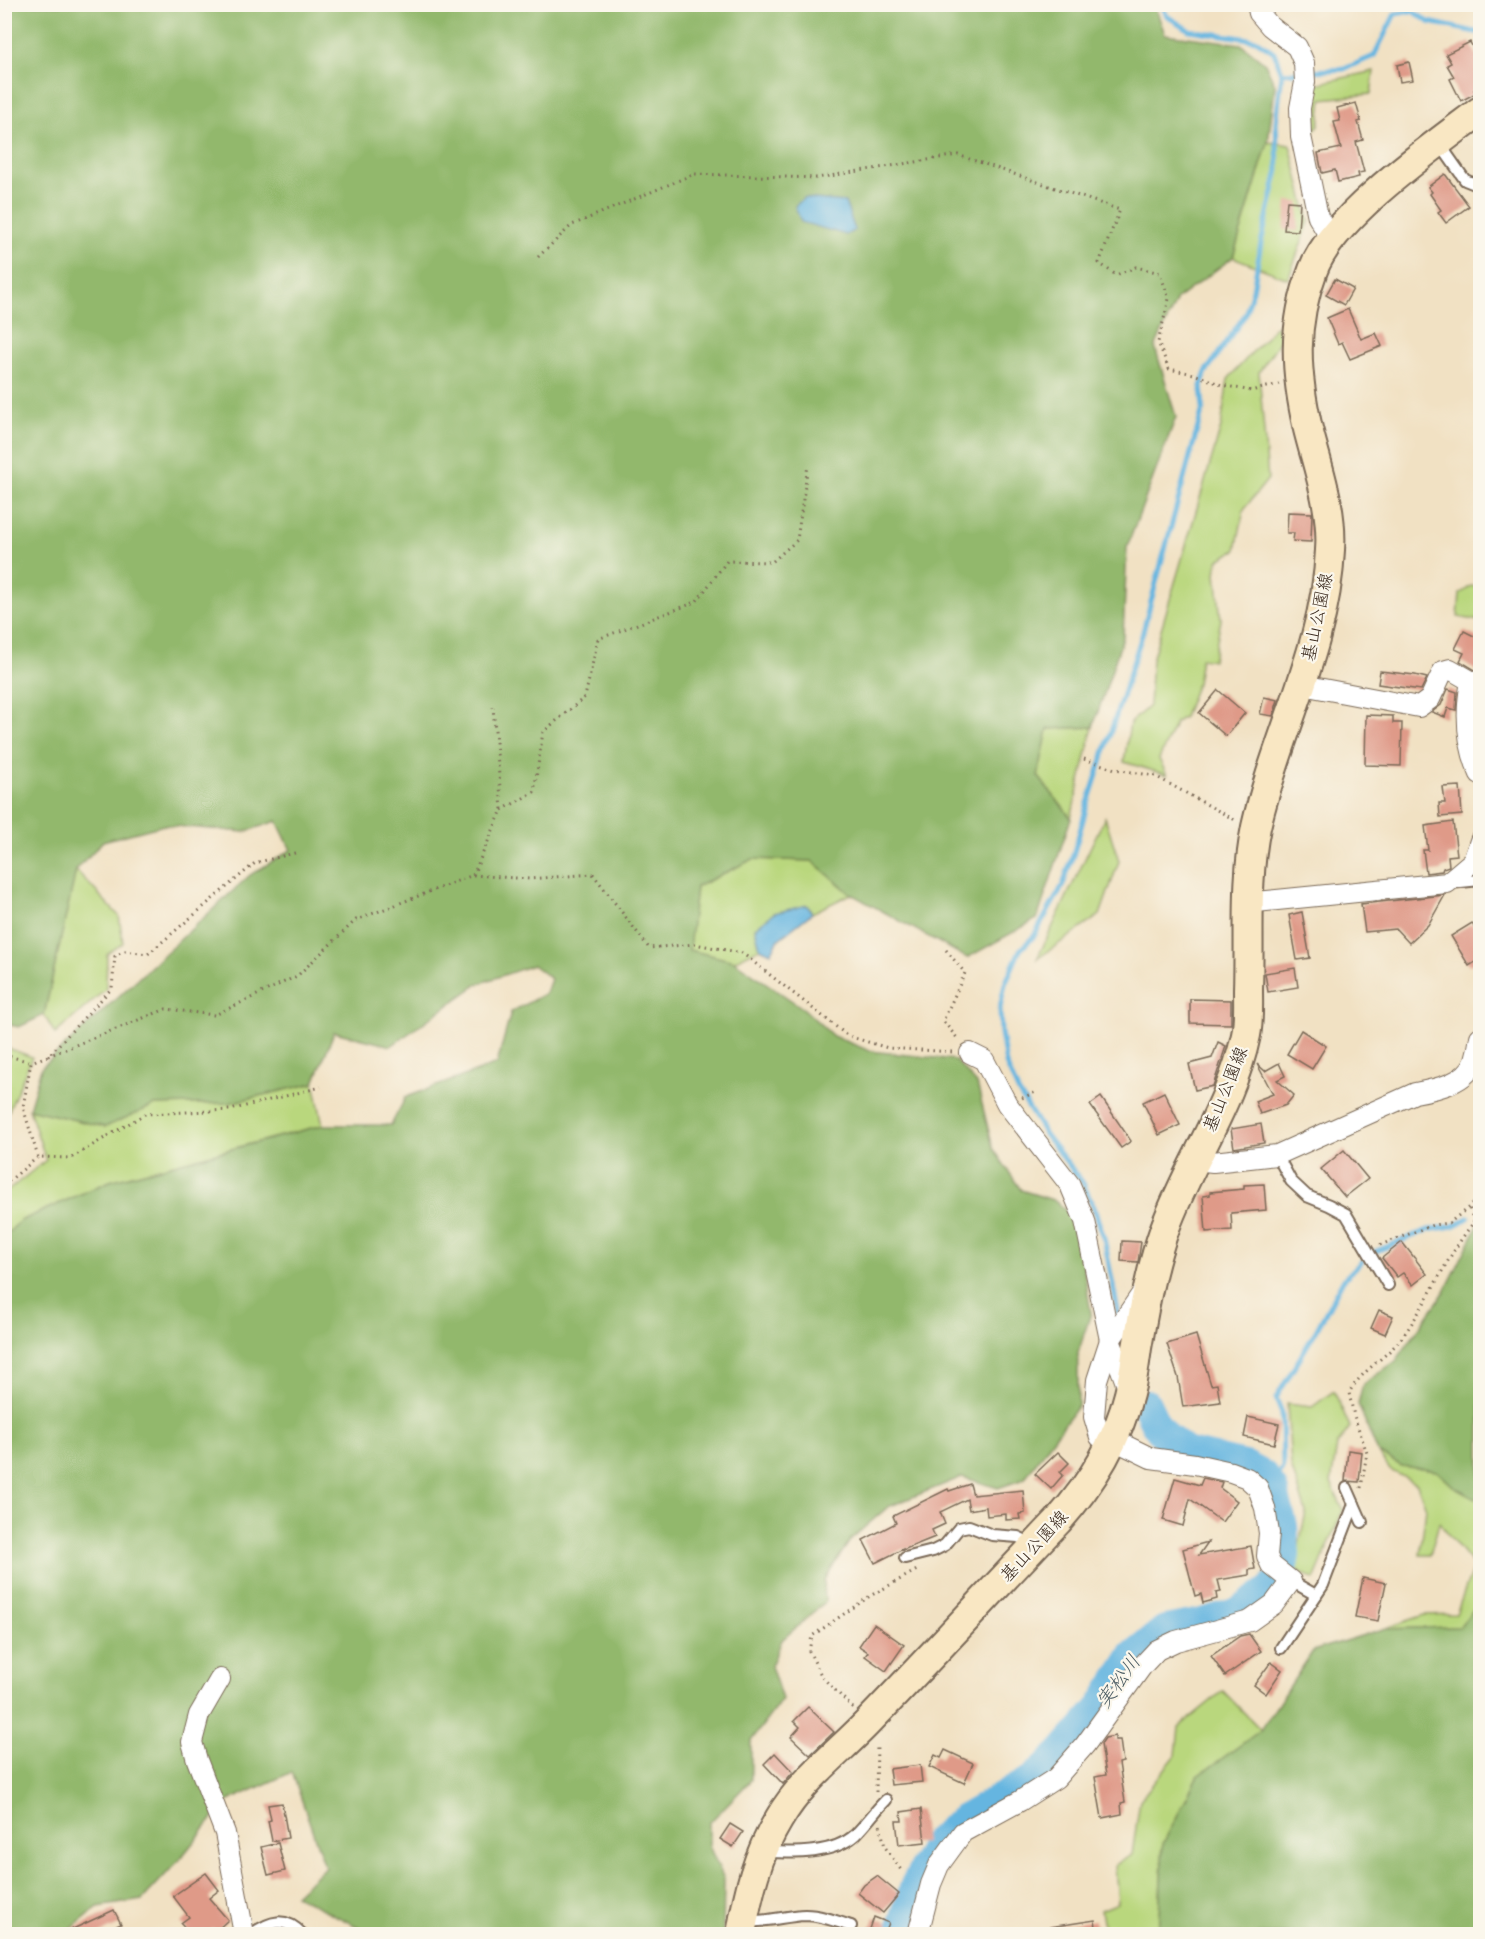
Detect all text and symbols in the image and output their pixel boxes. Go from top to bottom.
street label: 基山公園線 [1298,571,1337,663]
street label: 基山公園線 [1199,1044,1252,1135]
street label: 基山公園線 [996,1506,1073,1586]
water label: 実松川 [1091,1650,1146,1713]

